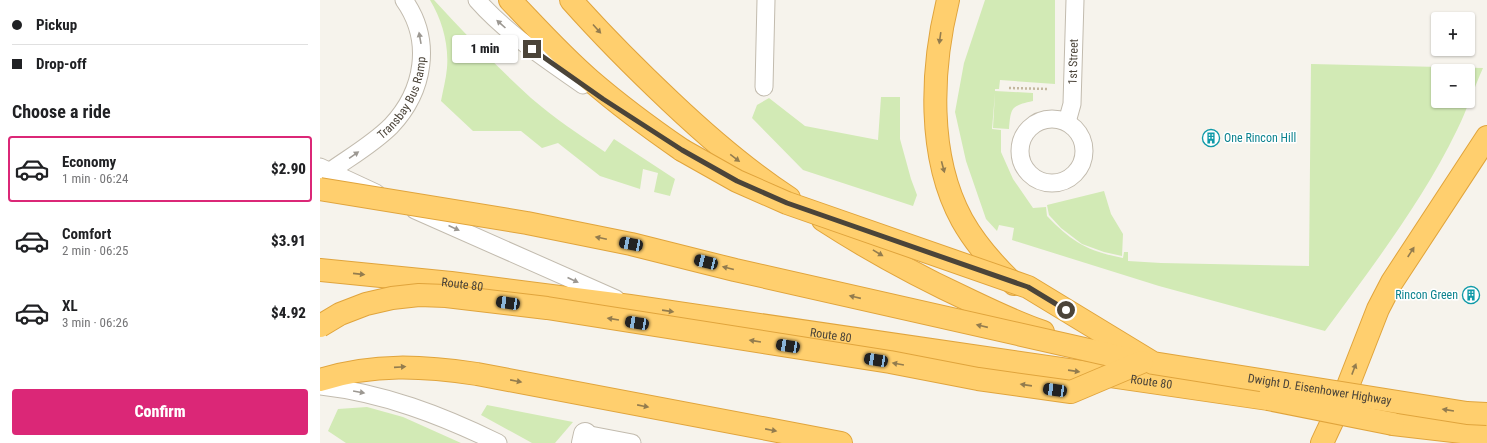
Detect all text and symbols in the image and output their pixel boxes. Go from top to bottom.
map controls [1431,12,1475,108]
button: + [1431,12,1475,56]
text: Pickup [36,16,77,34]
one-way arrow [496,20,505,29]
one-way arrow [592,24,602,34]
one-way arrow [416,32,422,44]
one-way arrow [937,32,943,44]
callout: 1 min [452,35,518,63]
street label: 1st Street [1066,38,1081,85]
route end [523,40,541,58]
text: 1 min [471,41,499,56]
text: Drop-off [36,55,87,73]
street label: Transbay Bus Ramp [375,56,428,142]
button: − [1431,64,1475,108]
text: Choose a ride [12,101,111,122]
building icon: One Rincon Hill [1201,128,1221,148]
place label: One Rincon Hill [1224,131,1296,145]
icon: car [14,151,50,187]
one-way arrow [348,151,359,159]
text: Economy [62,153,116,171]
one-way arrow [729,154,740,163]
text: $2.90 [271,160,306,178]
one-way arrow [940,162,946,174]
text: 1 min · 06:24 [62,171,128,186]
icon: car [14,223,50,259]
text: Comfort [62,225,111,243]
one-way arrow [449,225,461,231]
text: $3.91 [271,232,306,250]
one-way arrow [595,235,608,241]
car [618,236,644,252]
text: 2 min · 06:25 [62,243,128,258]
one-way arrow [1407,247,1415,257]
one-way arrow [872,250,884,257]
car [693,253,719,271]
one-way arrow [722,265,734,271]
one-way arrow [353,271,365,277]
street label: Route 80 [441,275,484,294]
one-way arrow [567,277,579,284]
building icon: Rincon Green [1461,285,1481,305]
place label: Rincon Green [1395,288,1458,302]
one-way arrow [849,293,861,299]
icon: car [14,295,50,331]
car [495,295,521,311]
text: XL [62,297,78,315]
route start [1057,301,1075,319]
text: $4.92 [271,304,306,322]
one-way arrow [662,308,674,314]
text: 3 min · 06:26 [62,315,128,330]
car [624,315,650,331]
one-way arrow [607,316,619,322]
one-way arrow [975,322,988,328]
street label: Route 80 [809,325,853,345]
one-way arrow [749,338,762,344]
car [775,338,801,354]
car [863,352,889,368]
one-way arrow [892,361,904,367]
one-way arrow [1352,362,1358,374]
one-way arrow [394,364,407,370]
one-way arrow [1068,368,1080,374]
street label: Dwight D. Eisenhower Highway [1247,371,1393,408]
street label: Route 80 [1130,372,1173,392]
one-way arrow [509,378,522,384]
one-way arrow [1020,382,1032,388]
car [1042,382,1068,398]
button: Confirm [12,389,308,435]
one-way arrow [352,389,365,395]
one-way arrow [637,403,649,409]
one-way arrow [1442,407,1454,413]
one-way arrow [765,427,777,433]

